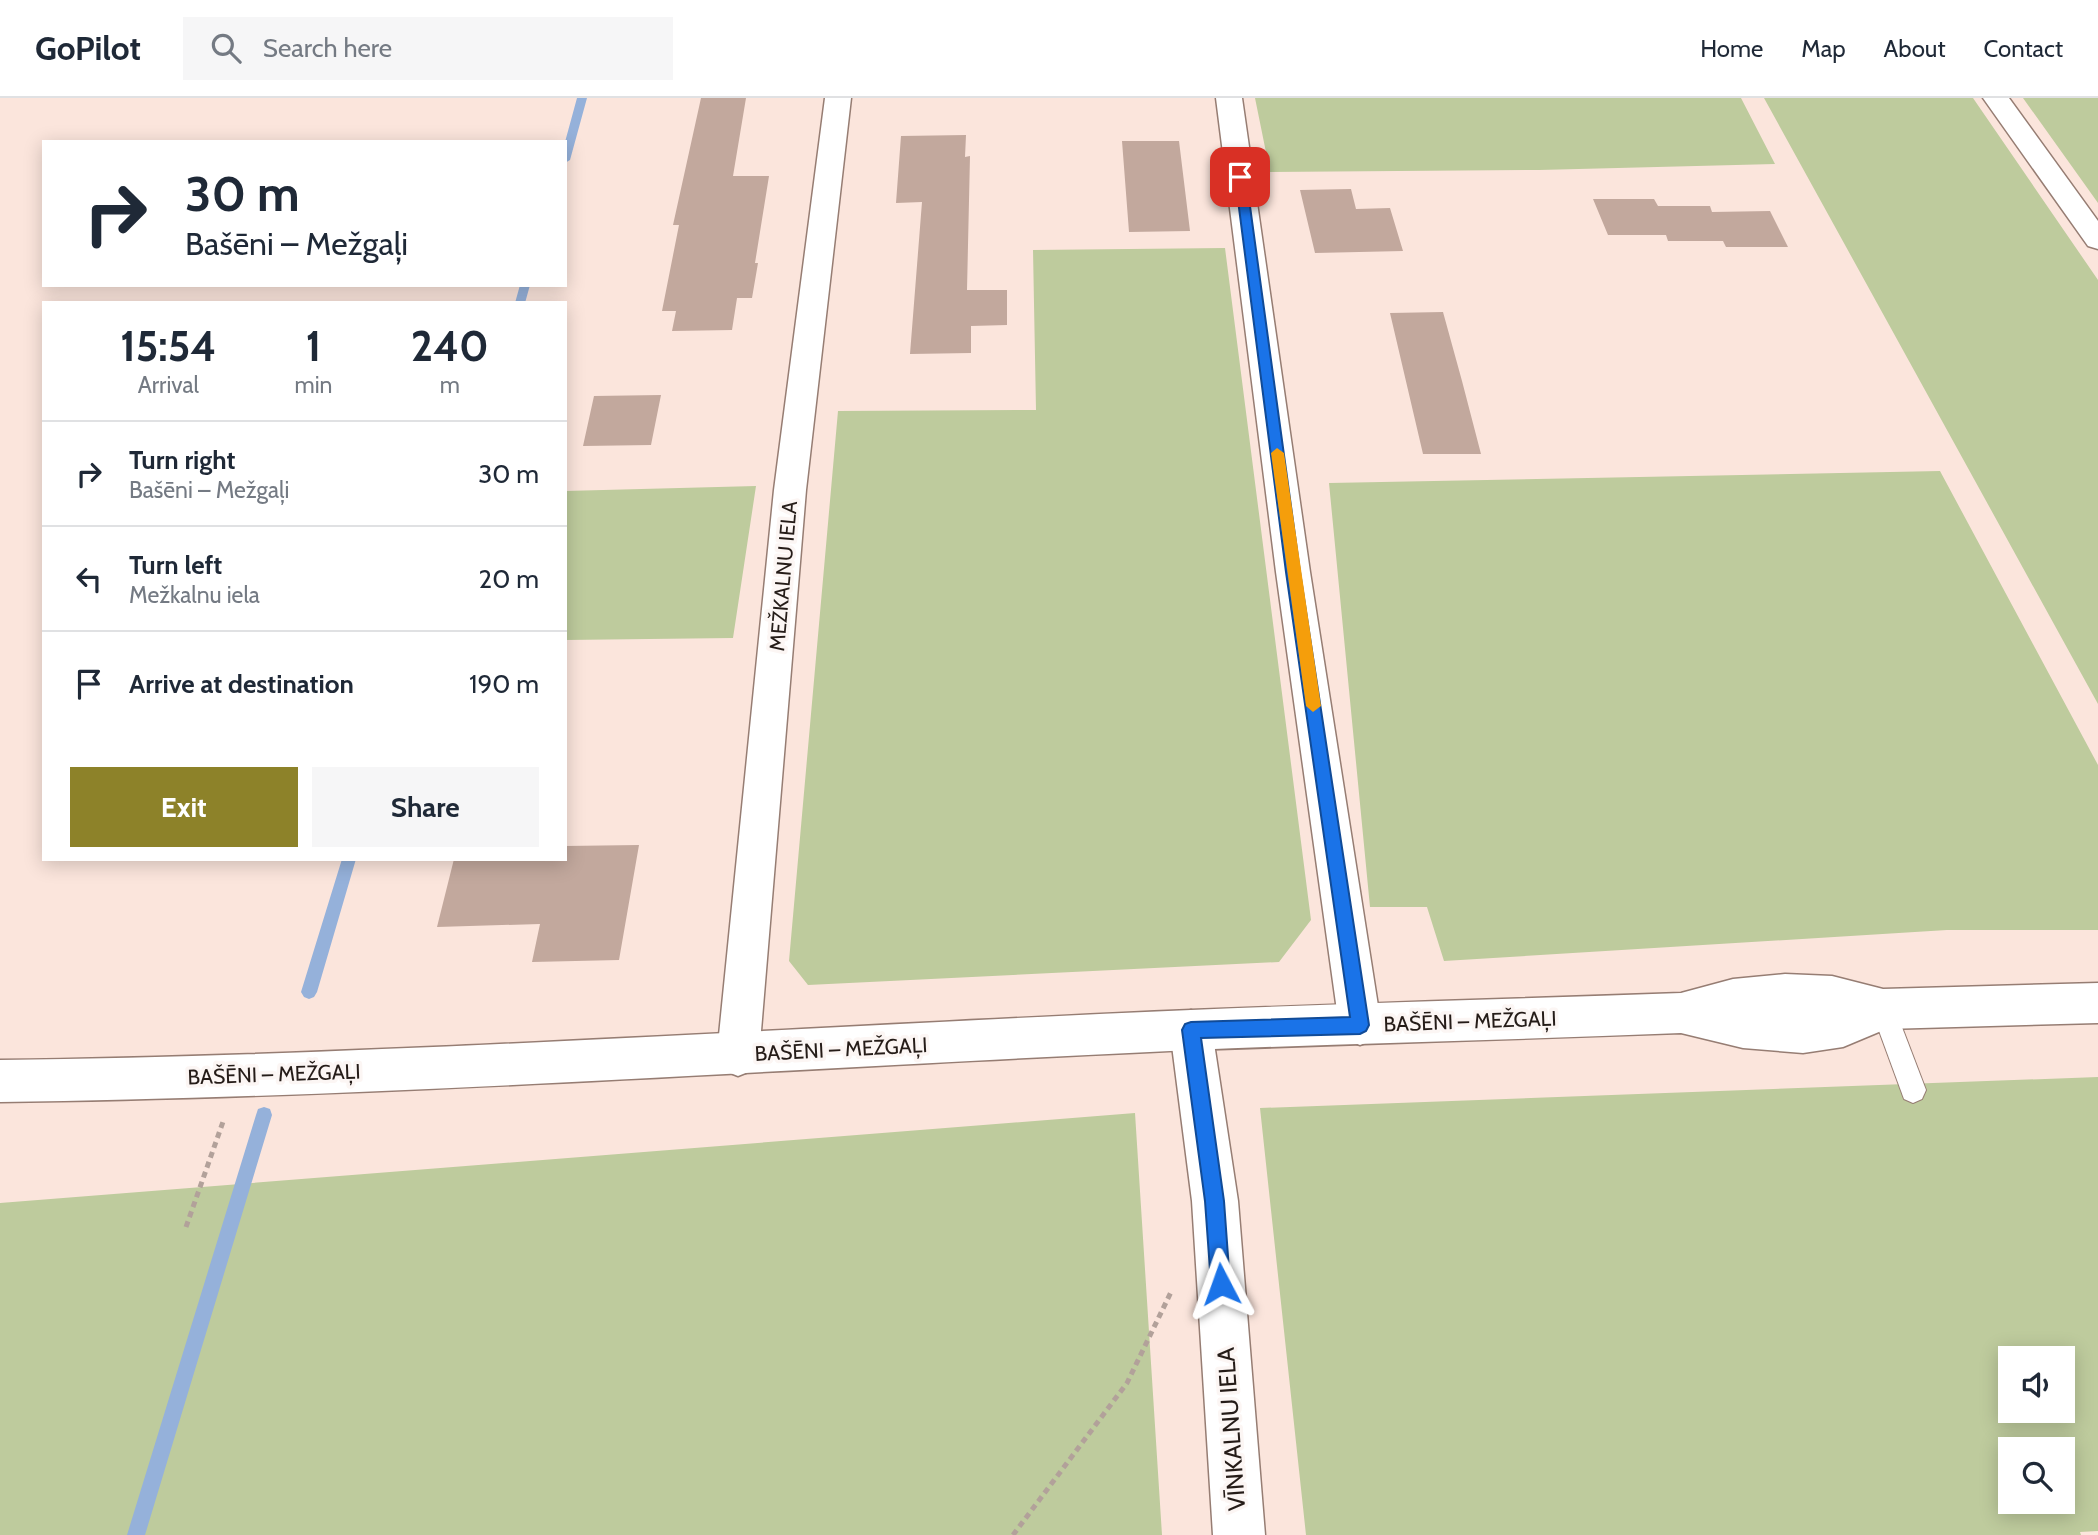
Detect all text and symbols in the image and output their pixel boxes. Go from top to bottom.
search box [183,17,673,80]
text: GoPilot [35,28,141,68]
icon: search [207,29,245,67]
text: Search here [263,32,392,64]
text: Home [1700,34,1763,63]
text: Map [1801,34,1846,63]
text: About [1884,34,1946,63]
text: Contact [1984,34,2063,63]
pin [1210,147,1270,207]
icon: arrive [1221,158,1259,196]
text: 30 m [185,164,300,223]
icon: right [70,168,161,259]
text: Bašēni – Mežgaļi [185,224,408,263]
text: 15:54 [120,320,216,372]
text: 1 [306,320,321,372]
text: 240 [411,320,489,372]
text: Arrival [138,371,199,399]
text: min [295,371,332,399]
text: m [440,371,460,399]
text: Turn right [129,444,235,476]
icon: right [70,455,108,493]
text: 30 m [478,458,539,490]
text: Bašēni – Mežgaļi [129,476,289,504]
street label: MEŽKALNU IELA [763,500,802,652]
text: Turn left [129,549,222,581]
icon: left [70,560,108,598]
text: 20 m [479,563,539,595]
text: Mežkalnu iela [129,581,260,609]
icon: arrive [70,665,108,703]
text: Arrive at destination [129,668,354,700]
text: 190 m [469,668,539,700]
button: Exit [70,767,298,847]
button: Share [312,767,539,847]
street label: BAŠĒNI – MEŽGAĻI [1383,1004,1557,1039]
street label: BAŠĒNI – MEŽGAĻI [754,1031,928,1068]
street label: BAŠĒNI – MEŽGAĻI [187,1057,361,1092]
position arrow [1184,1247,1258,1321]
street label: VĪNKALNU IELA [1211,1346,1251,1512]
map controls [1998,1346,2075,1514]
button: sound [1998,1346,2075,1423]
button: search [1998,1437,2075,1514]

